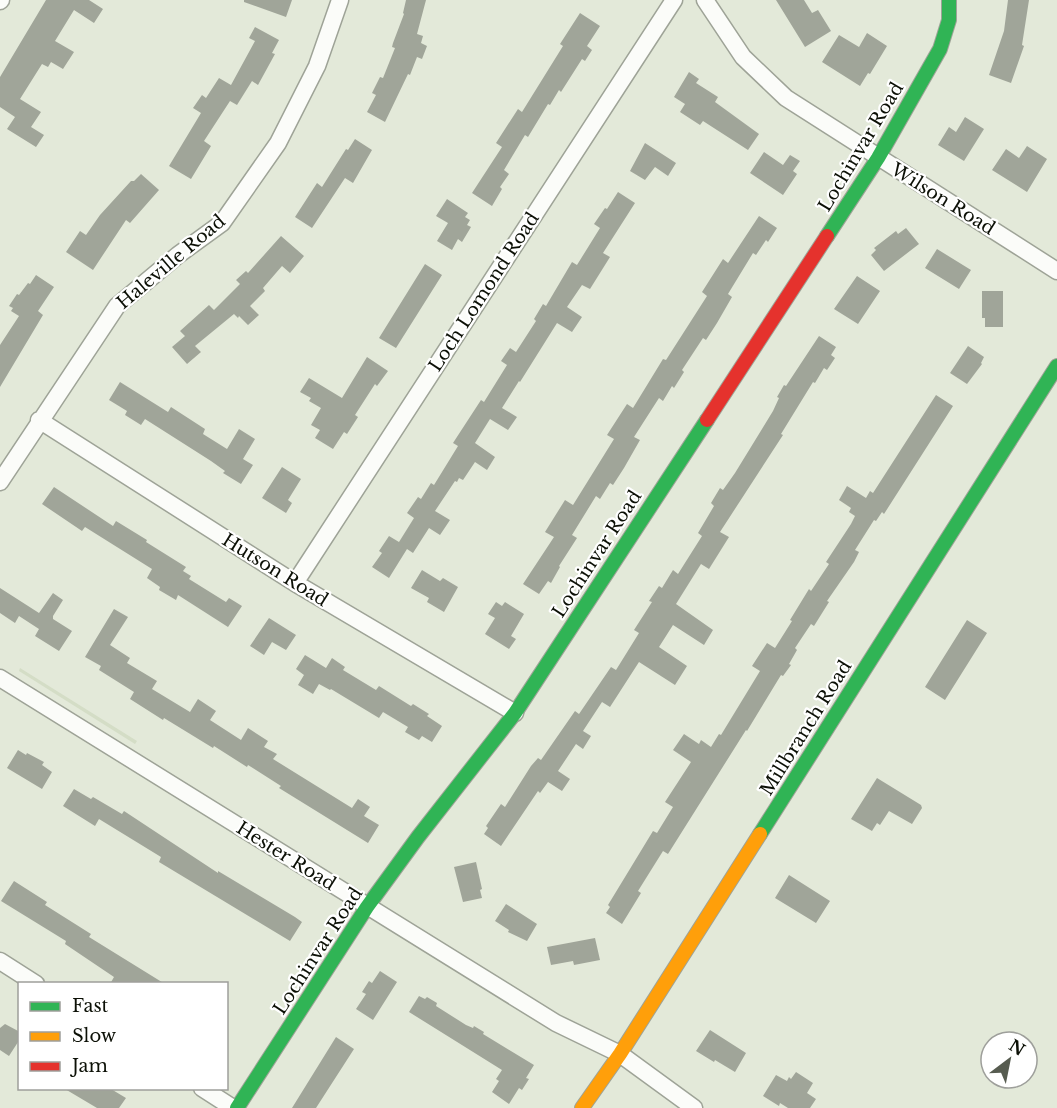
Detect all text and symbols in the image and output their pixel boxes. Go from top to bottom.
street label: Lochinvar Road [814,78,908,216]
street label: Wilson Road [886,158,999,240]
street label: Loch Lomond Road [424,208,544,376]
street label: Haleville Road [112,210,230,314]
street label: Lochinvar Road [548,486,646,622]
street label: Hutson Road [218,529,332,611]
street label: Millbranch Road [756,656,856,800]
street label: Hester Road [232,817,340,895]
street label: Lochinvar Road [269,883,367,1019]
legend [18,982,228,1090]
text: Fast [72,995,109,1017]
text: Slow [72,1025,117,1047]
north arrow [979,1030,1039,1090]
text: N [1005,1035,1029,1060]
text: Jam [70,1055,108,1077]

